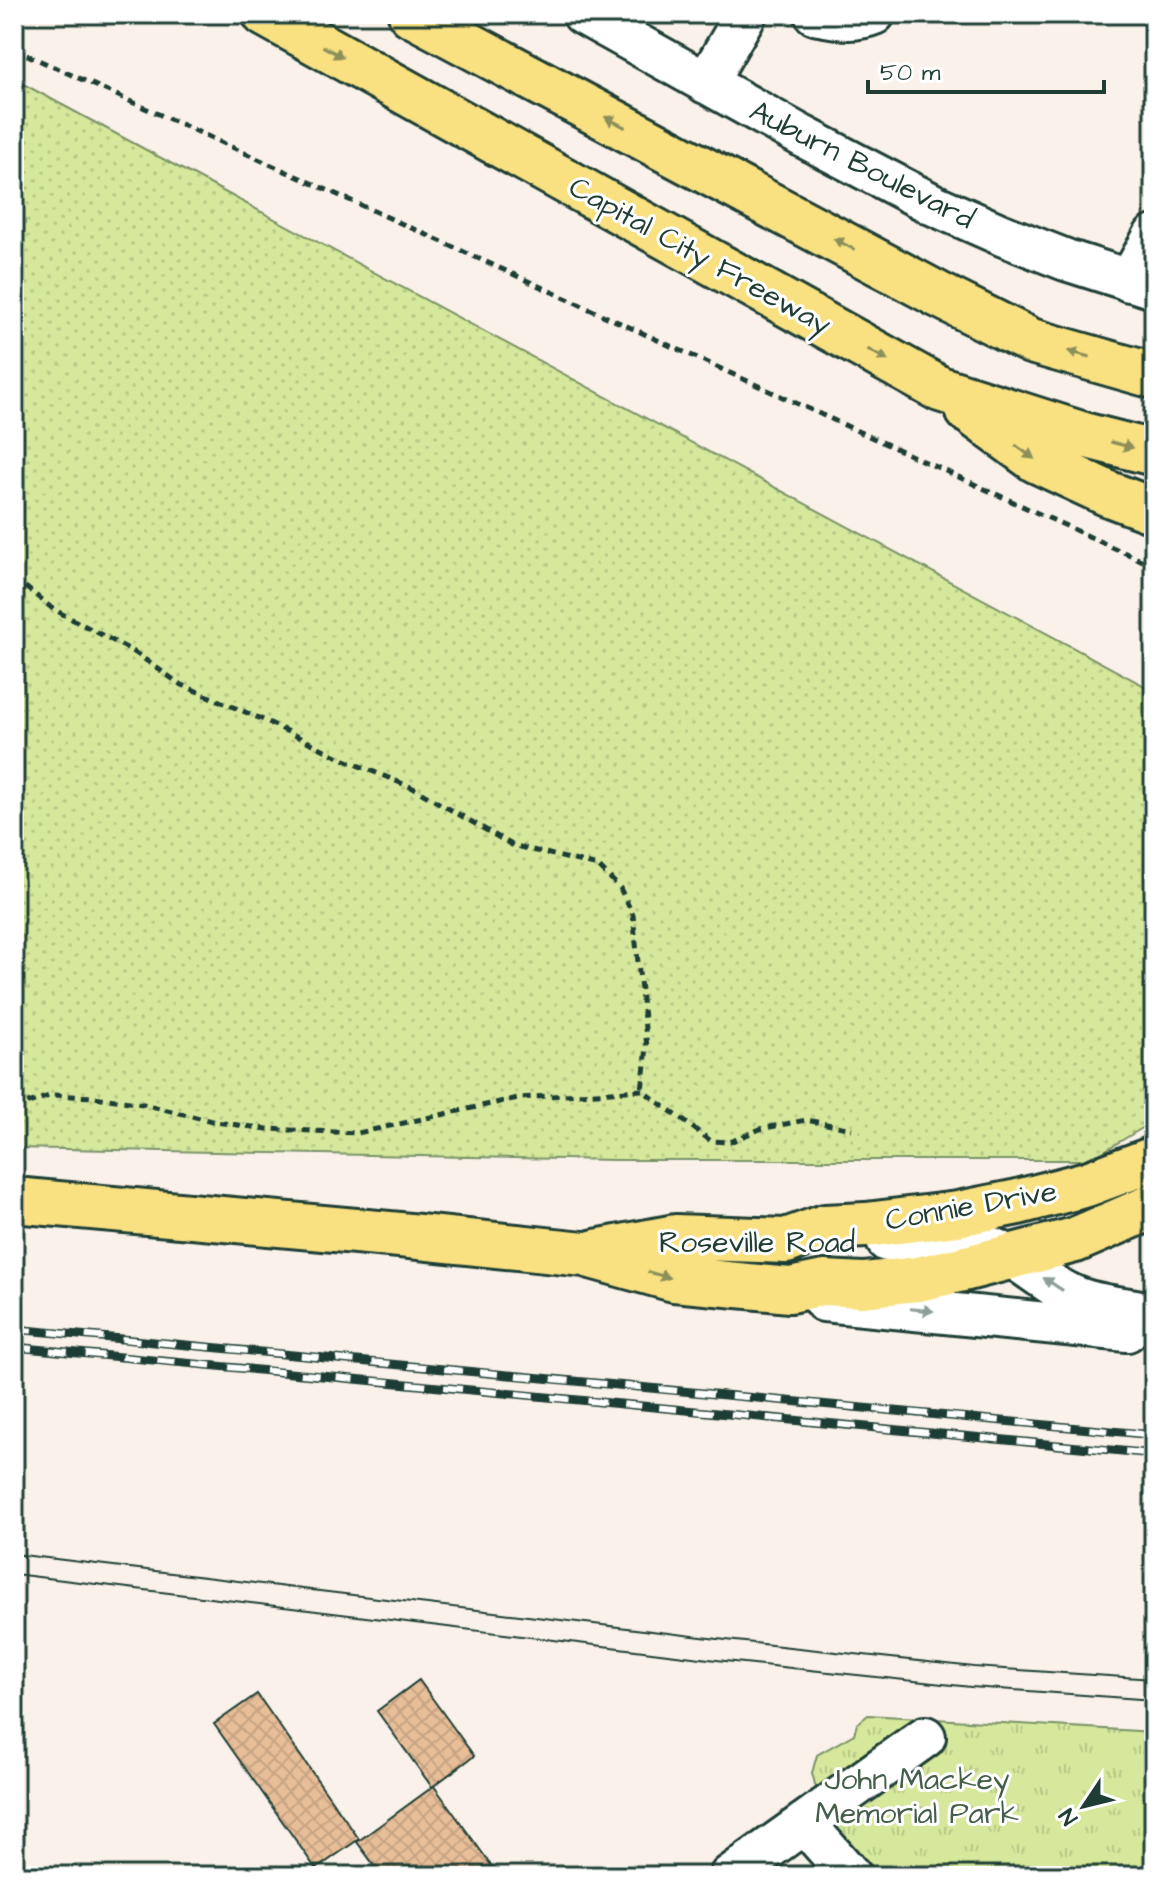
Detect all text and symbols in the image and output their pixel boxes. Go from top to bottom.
scale bar [868,44,1104,94]
one-way arrow [321,45,344,59]
text: 50 m [880,56,941,90]
street label: Auburn Boulevard [742,90,982,240]
one-way arrow [603,116,626,129]
street label: Capital City Freeway [561,166,839,347]
one-way arrow [833,238,856,251]
one-way arrow [1067,347,1091,360]
one-way arrow [867,348,889,362]
one-way arrow [1109,439,1134,451]
one-way arrow [1015,444,1036,460]
street label: Connie Drive [882,1170,1060,1242]
street label: Roseville Road [659,1222,855,1264]
one-way arrow [648,1269,672,1282]
one-way arrow [1043,1277,1064,1292]
one-way arrow [909,1303,934,1316]
park label: John Mackey Memorial Park [815,1759,1019,1835]
north arrow [1044,1766,1124,1846]
text: N [1052,1802,1085,1831]

